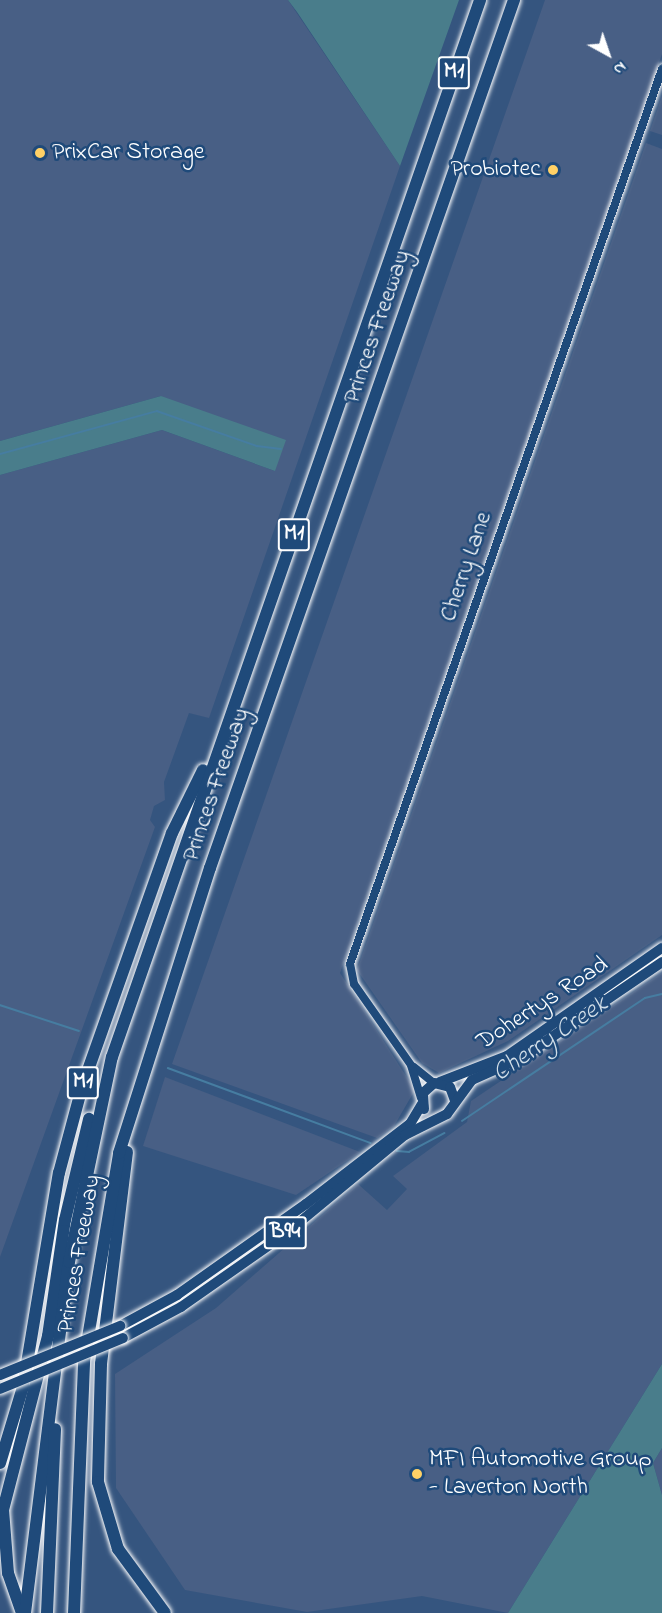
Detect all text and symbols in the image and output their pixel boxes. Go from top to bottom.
north arrow [578,24,638,84]
road number: M1 [438,54,470,92]
text: N [608,55,631,80]
place label: PrixCar Storage [52,139,204,167]
marker: PrixCar Storage [33,146,47,160]
place label: Probiotec [450,156,541,184]
marker: Probiotec [546,163,560,177]
street label: Princes Freeway [338,247,418,407]
street label: Cherry Lane [435,508,499,626]
road number: M1 [278,516,310,554]
street label: Princes Freeway [177,705,257,865]
street label: Dohertys Road [472,951,614,1057]
water label: Cherry Creek [487,990,615,1090]
road number: M1 [66,1064,100,1102]
street label: Princes Freeway [52,1173,108,1335]
road number: B94 [262,1214,308,1252]
place label: MFI Automotive Group - Laverton North [429,1446,652,1502]
marker: MFI Automotive Group - Laverton North [410,1467,424,1481]

